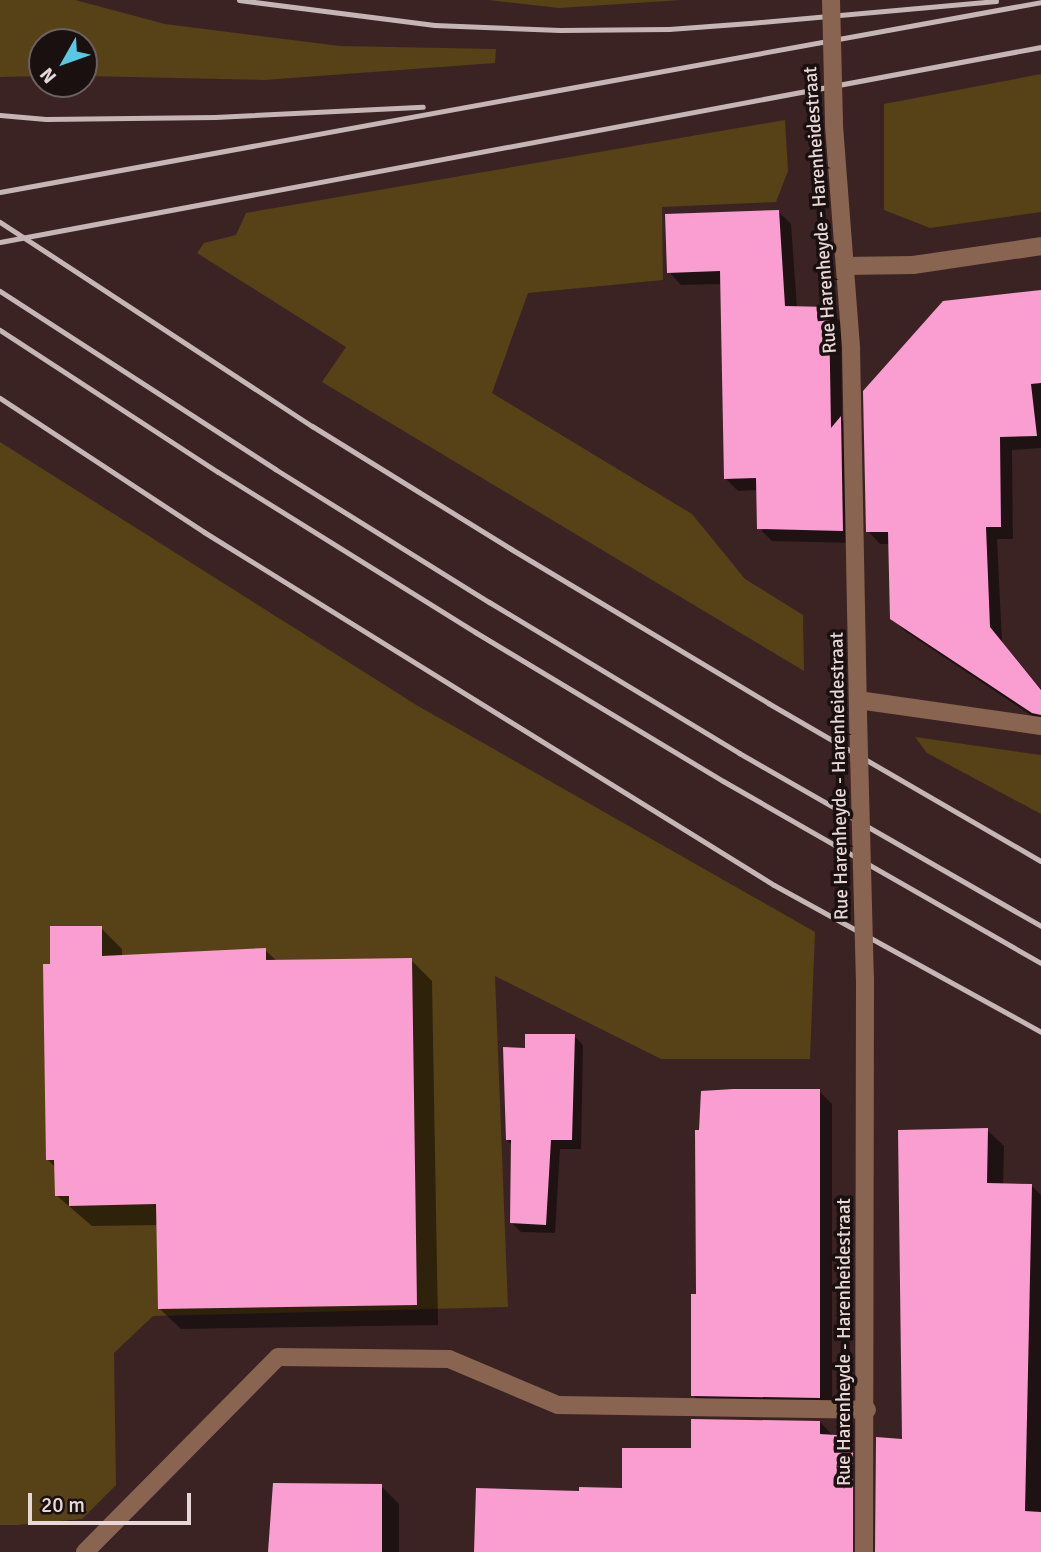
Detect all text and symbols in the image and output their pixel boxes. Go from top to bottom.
north arrow [28,28,98,98]
text: N [35,62,62,88]
street label: Rue Harenheyde - Harenheidestraat [800,66,842,354]
street label: Rue Harenheyde - Harenheidestraat [826,632,854,920]
street label: Rue Harenheyde - Harenheidestraat [834,1198,856,1486]
scale bar [32,1478,194,1522]
text: 20 m [41,1492,85,1518]

